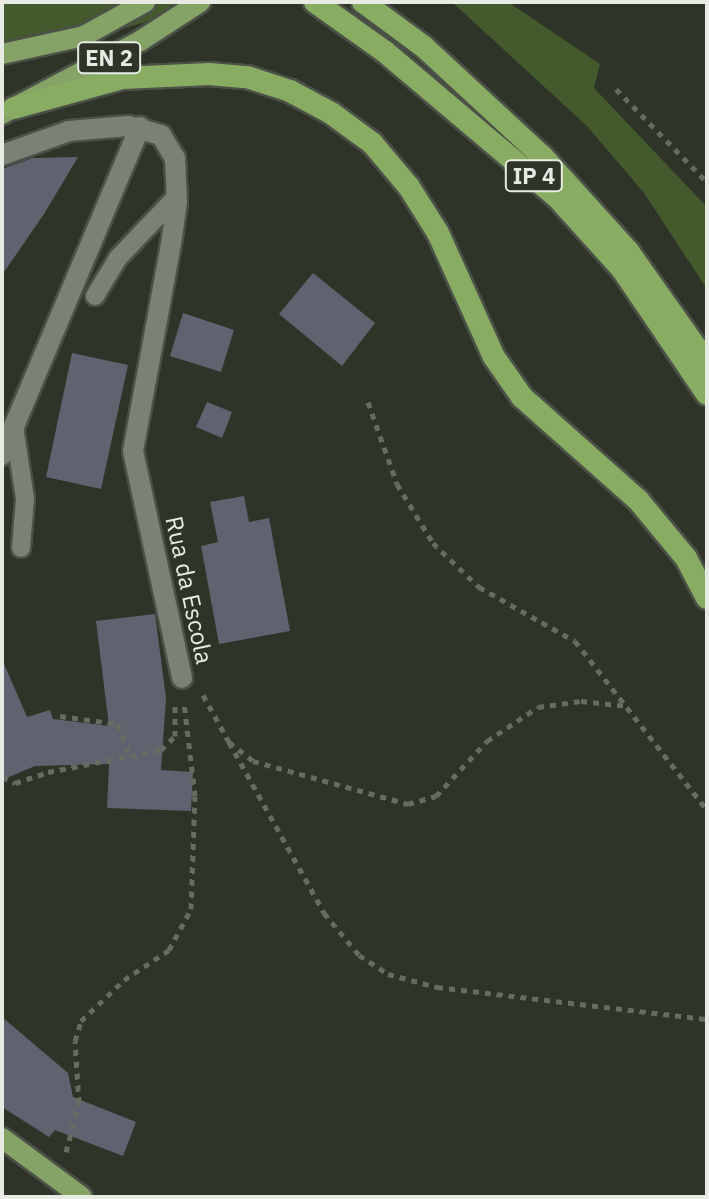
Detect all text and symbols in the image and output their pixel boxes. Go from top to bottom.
road number: EN 2 [77,40,141,76]
road number: IP 4 [504,158,564,194]
street label: Rua da Escola [159,514,219,666]

